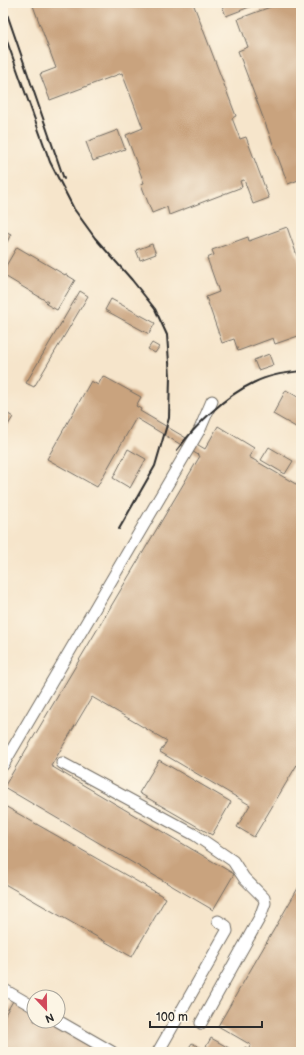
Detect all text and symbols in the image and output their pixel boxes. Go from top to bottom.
north arrow [26,989,66,1029]
scale bar [150,1003,262,1029]
text: N [43,1010,56,1025]
text: 100 m [156,1010,188,1025]

